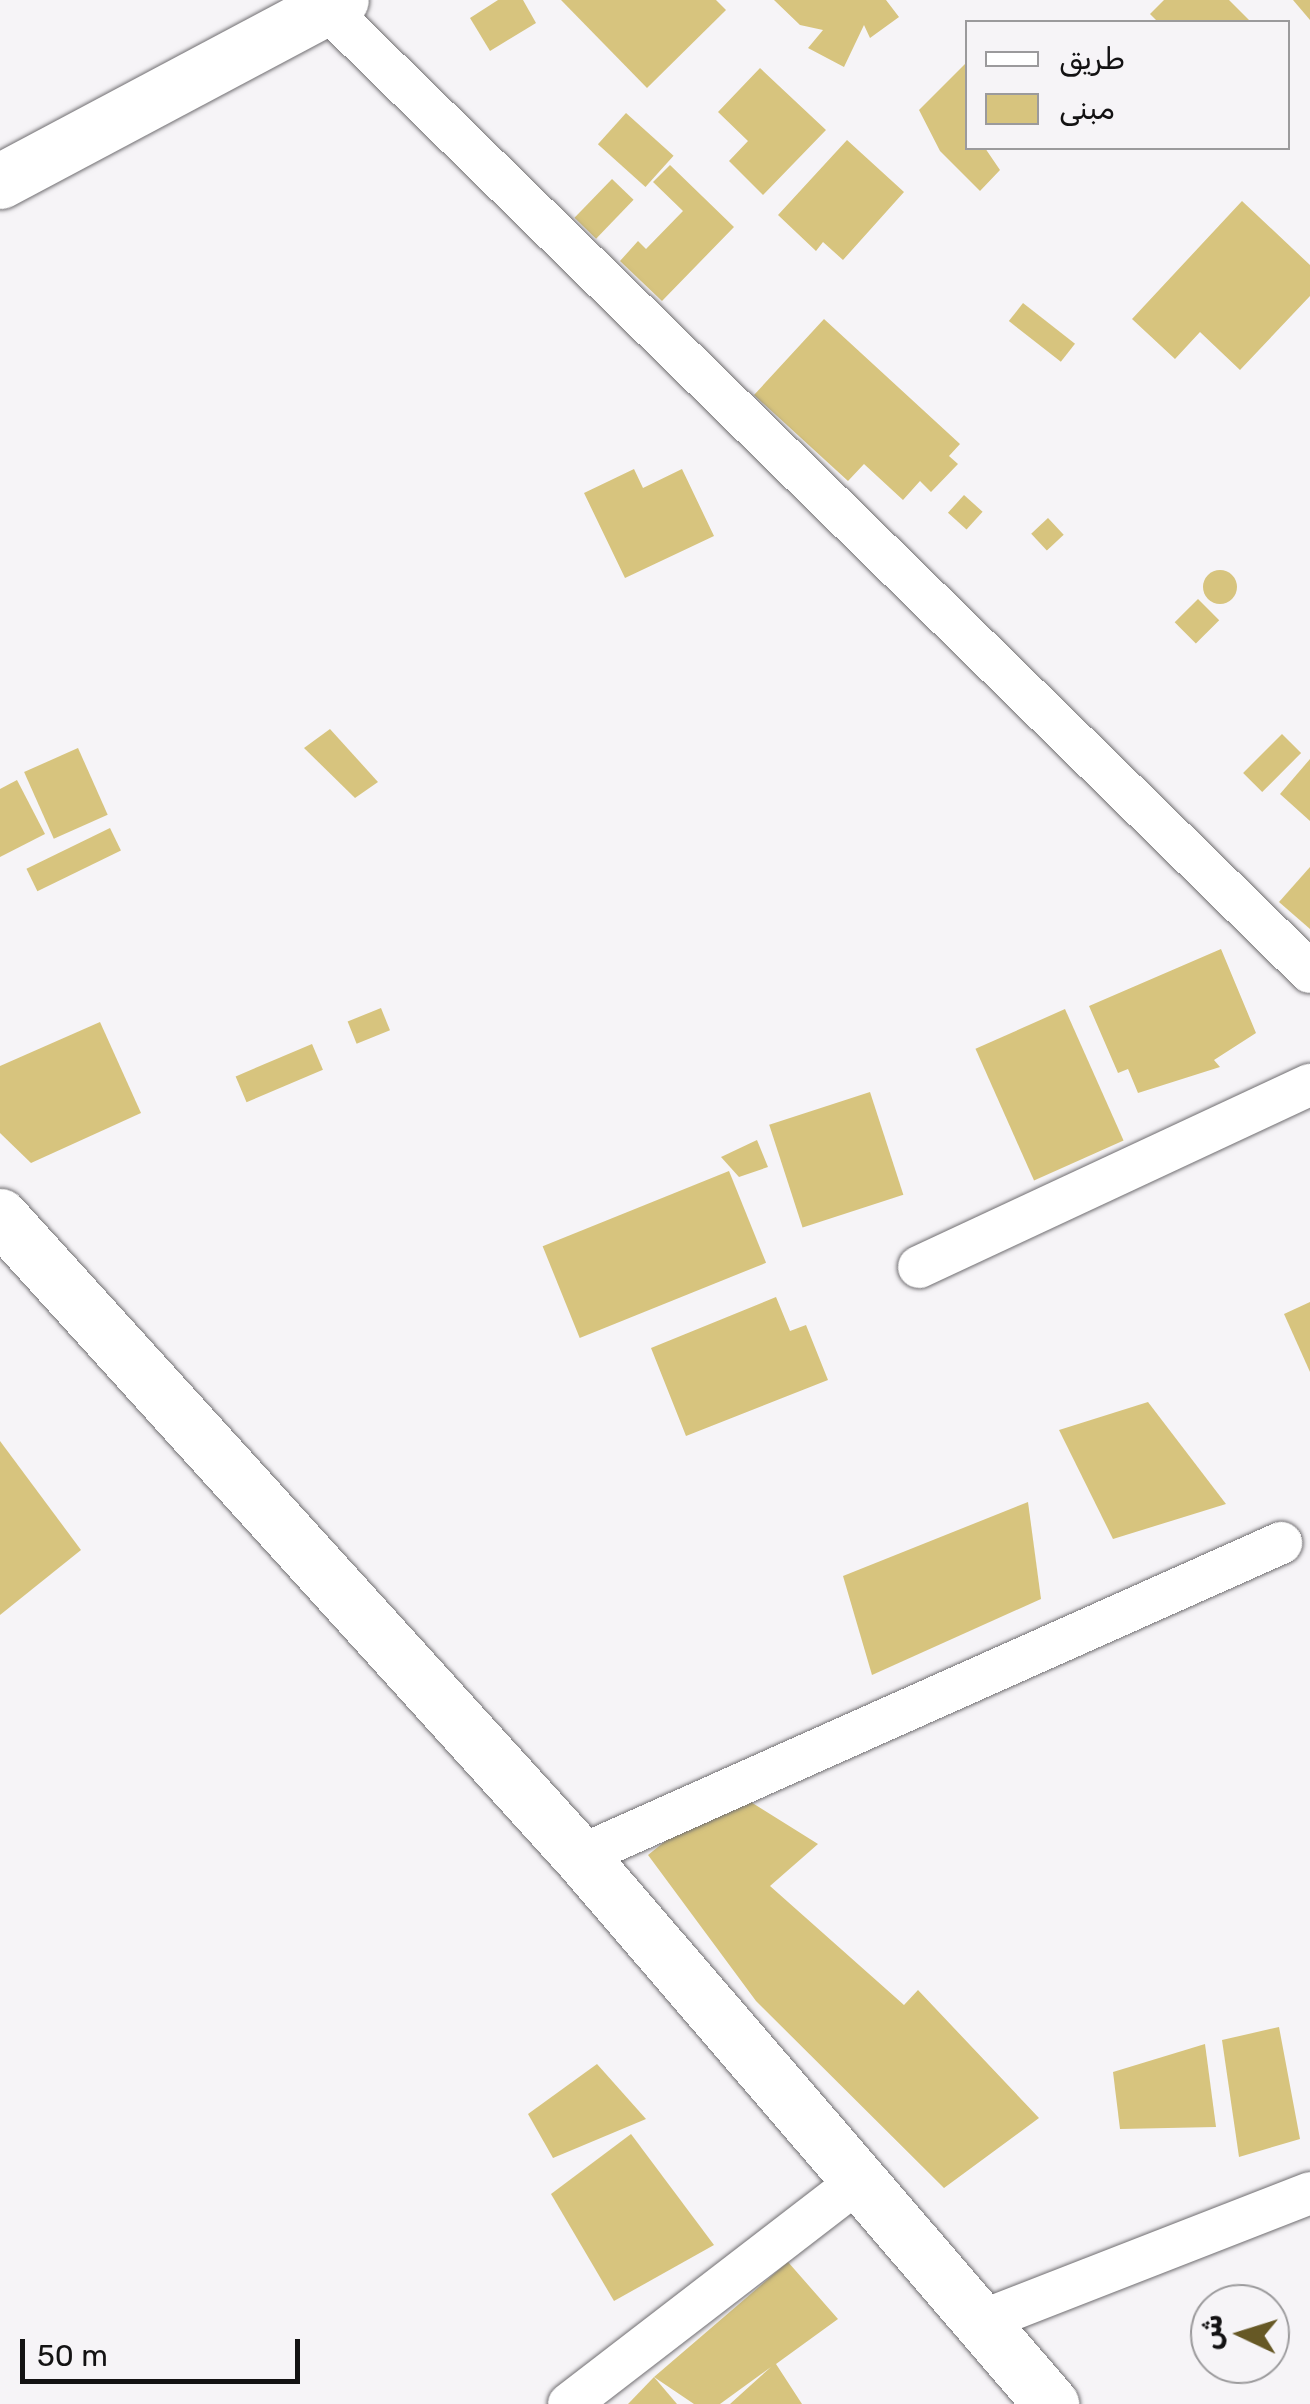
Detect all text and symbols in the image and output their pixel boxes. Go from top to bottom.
legend [965,20,1290,150]
text: طريق [1059,41,1125,77]
text: مبنى [1059,91,1115,127]
north arrow [1190,2284,1290,2384]
text: ش [1194,2313,1229,2351]
scale bar [25,2319,305,2381]
text: 50 m [37,2338,108,2374]

